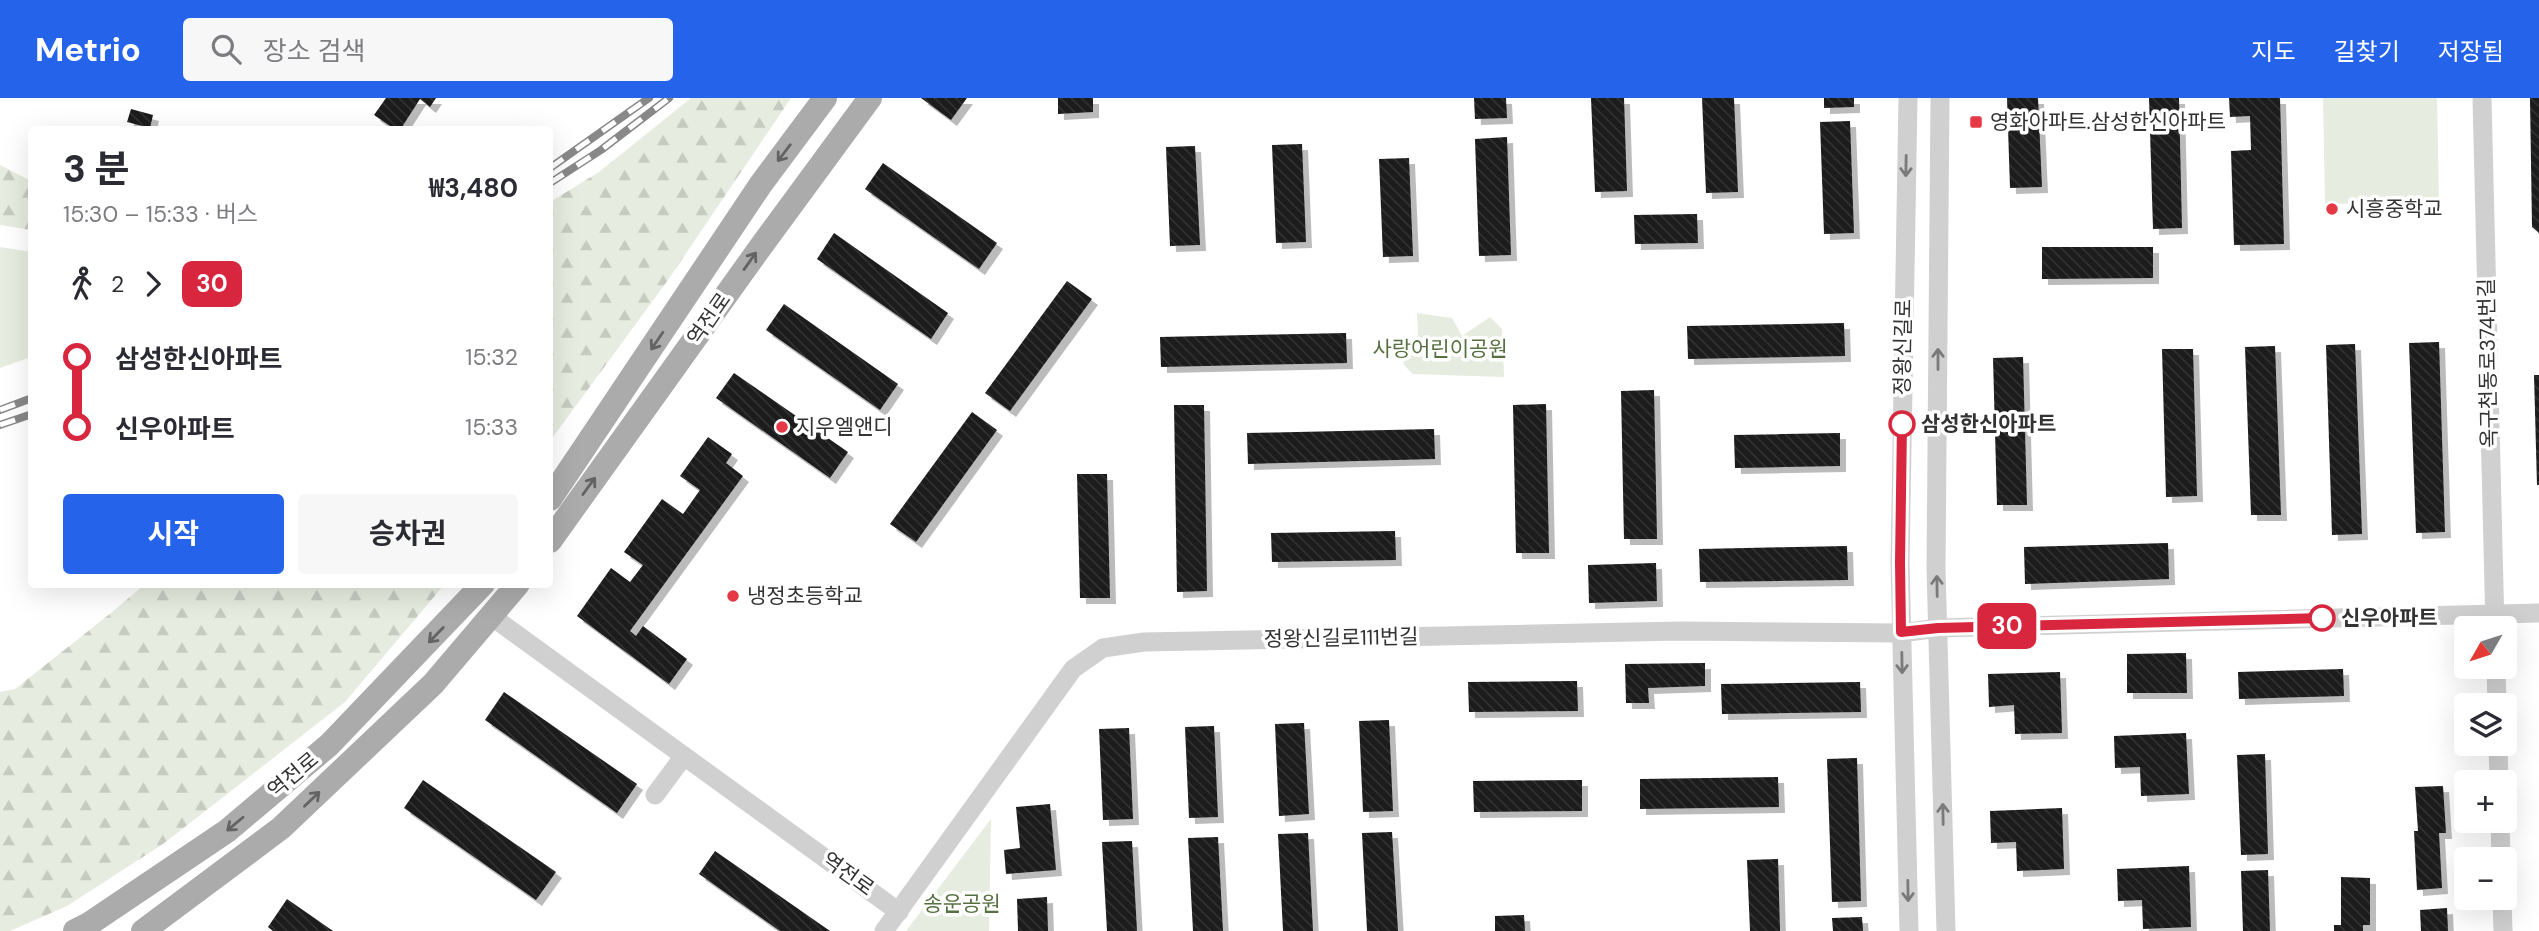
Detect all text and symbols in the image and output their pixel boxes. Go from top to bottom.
search box [183,18,673,81]
text: Metrio [35,28,141,71]
icon: search [207,30,245,68]
text: 장소 검색 [263,34,365,68]
text: 지도 [2251,36,2296,67]
text: 길찾기 [2334,36,2400,67]
text: 저장됨 [2438,36,2504,67]
place label: 영화아파트.삼성한신아파트 [1990,108,2226,136]
marker: 영화아파트.삼성한신아파트 [1968,114,1984,130]
one-way arrow [777,143,792,161]
text: 3 분 [63,144,130,194]
one-way arrow [1900,154,1913,177]
text: ₩3,480 [429,171,518,205]
place label: 시흥중학교 [2346,195,2443,223]
text: 15:30 – 15:33 · 버스 [63,199,258,229]
marker: 시흥중학교 [2324,201,2340,217]
one-way arrow [743,252,757,271]
icon: walk [63,265,101,303]
icon: forward [134,265,172,303]
text: 30 [196,268,228,299]
text: 2 [111,269,124,299]
street label: 옥구천동로374번길 [2473,278,2503,448]
street label: 역전로 [681,287,737,351]
street label: 정왕신길로 [1888,298,1918,396]
one-way arrow [649,331,664,350]
park label: 사랑어린이공원 [1372,335,1508,363]
text: 삼성한신아파트 [115,342,282,376]
text: 15:32 [465,342,518,372]
one-way arrow [1931,348,1945,371]
place label: 삼성한신아파트 [1921,410,2056,438]
marker: 삼성한신아파트 [1889,411,1915,437]
text: 신우아파트 [115,412,235,446]
text: 15:33 [465,412,518,442]
place label: 지우엘앤디 [796,413,893,441]
marker: 지우엘앤디 [774,419,790,435]
one-way arrow [582,477,597,496]
button: 시작 [63,494,284,574]
button: 승차권 [298,494,518,574]
one-way arrow [1930,575,1944,598]
place label: 냉정초등학교 [747,582,863,610]
marker: 냉정초등학교 [725,588,741,604]
line badge: 30 [1976,603,2038,649]
place label: 신우아파트 [2341,604,2438,632]
marker: 신우아파트 [2309,605,2335,631]
text: 30 [1991,610,2023,641]
north arrow [2454,616,2516,679]
map controls [2454,616,2517,910]
street label: 정왕신길로111번길 [1263,623,1419,653]
one-way arrow [428,626,445,643]
one-way arrow [1895,651,1909,674]
button: layers [2454,693,2517,756]
street label: 역전로 [262,746,324,804]
button: + [2454,770,2517,833]
one-way arrow [303,790,320,807]
one-way arrow [1936,803,1949,826]
one-way arrow [227,816,245,832]
street label: 역전로 [816,846,880,902]
button: − [2454,847,2517,910]
one-way arrow [1901,879,1915,902]
park label: 송운공원 [923,890,1001,918]

